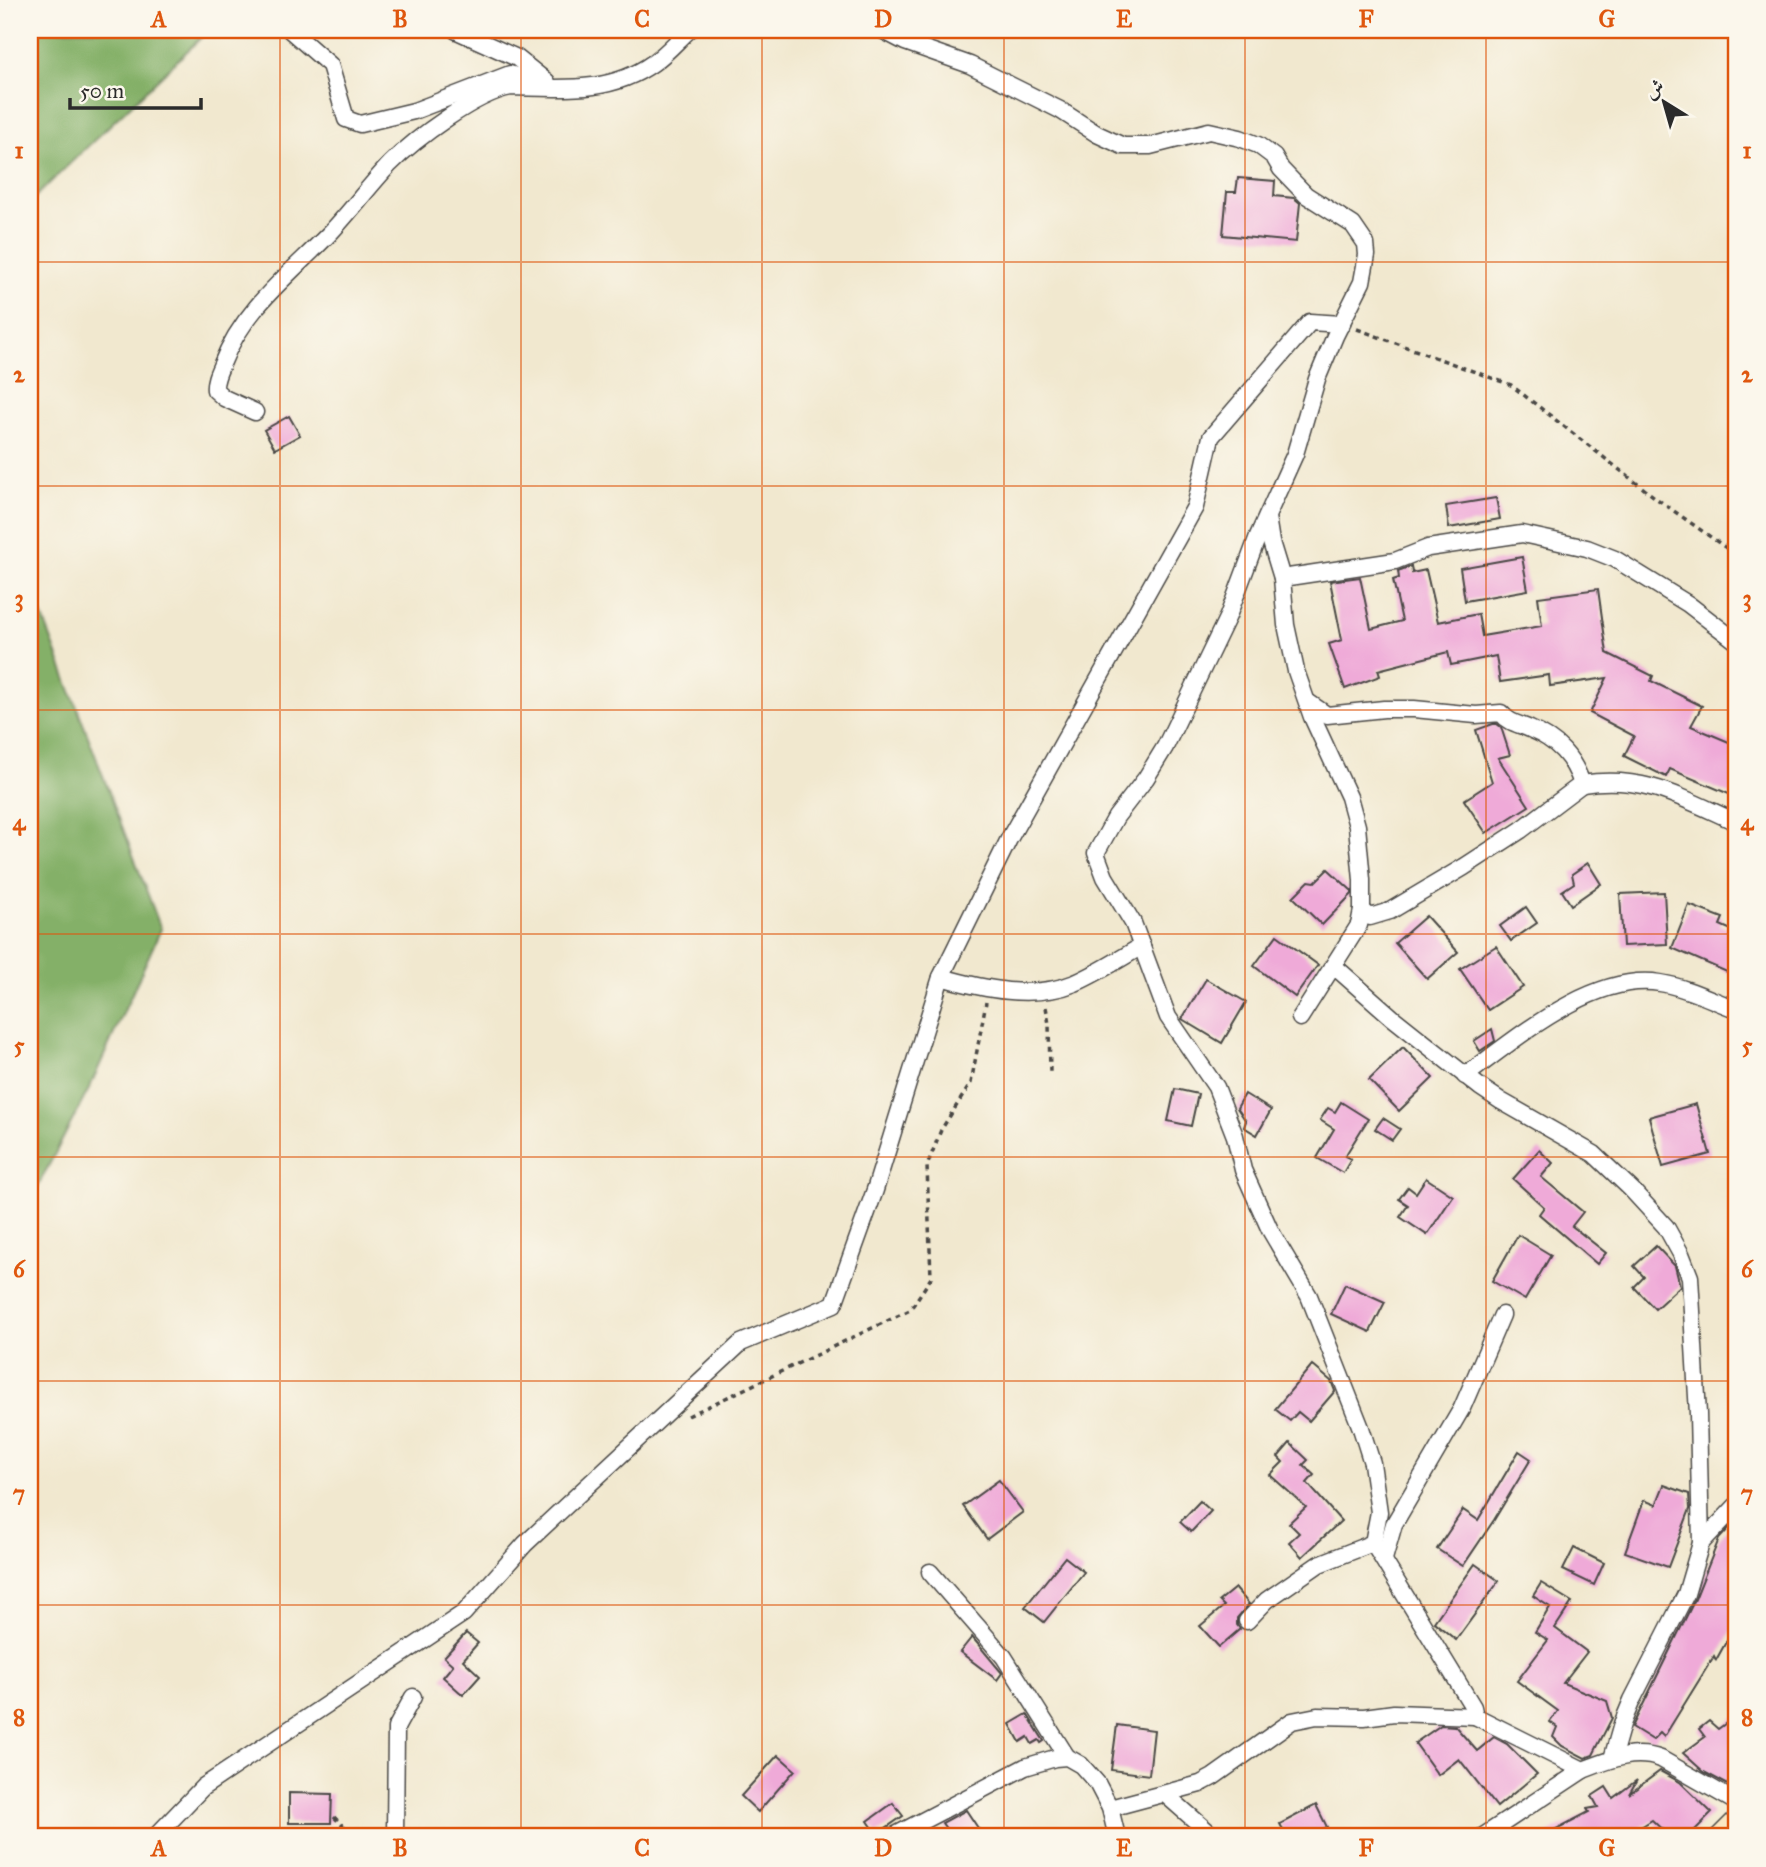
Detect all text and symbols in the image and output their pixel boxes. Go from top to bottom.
text: A [149,5,167,33]
text: B [392,5,408,33]
text: C [634,5,650,33]
text: D [874,5,892,33]
text: E [1116,5,1133,33]
text: F [1358,5,1374,33]
text: G [1599,5,1616,33]
scale bar [70,66,201,110]
north arrow [1630,66,1700,136]
text: ش [1640,74,1669,104]
text: 50 m [80,78,125,104]
text: 1 [14,136,24,164]
text: 1 [1742,136,1752,164]
text: 2 [13,360,25,388]
text: 2 [1741,360,1753,388]
text: 3 [14,584,24,613]
text: 3 [1742,584,1752,613]
text: 4 [13,808,27,836]
text: 4 [1741,808,1755,836]
text: 5 [14,1031,25,1059]
text: 5 [1742,1031,1753,1059]
text: 6 [13,1255,26,1283]
text: 6 [1741,1255,1754,1283]
text: 7 [13,1479,25,1507]
text: 7 [1741,1479,1753,1507]
text: 8 [13,1703,25,1731]
text: 8 [1741,1703,1753,1731]
text: A [149,1834,167,1862]
text: B [392,1834,408,1862]
text: C [634,1834,650,1862]
text: D [874,1834,892,1862]
text: E [1116,1834,1133,1862]
text: F [1358,1834,1374,1862]
text: G [1599,1834,1616,1862]

